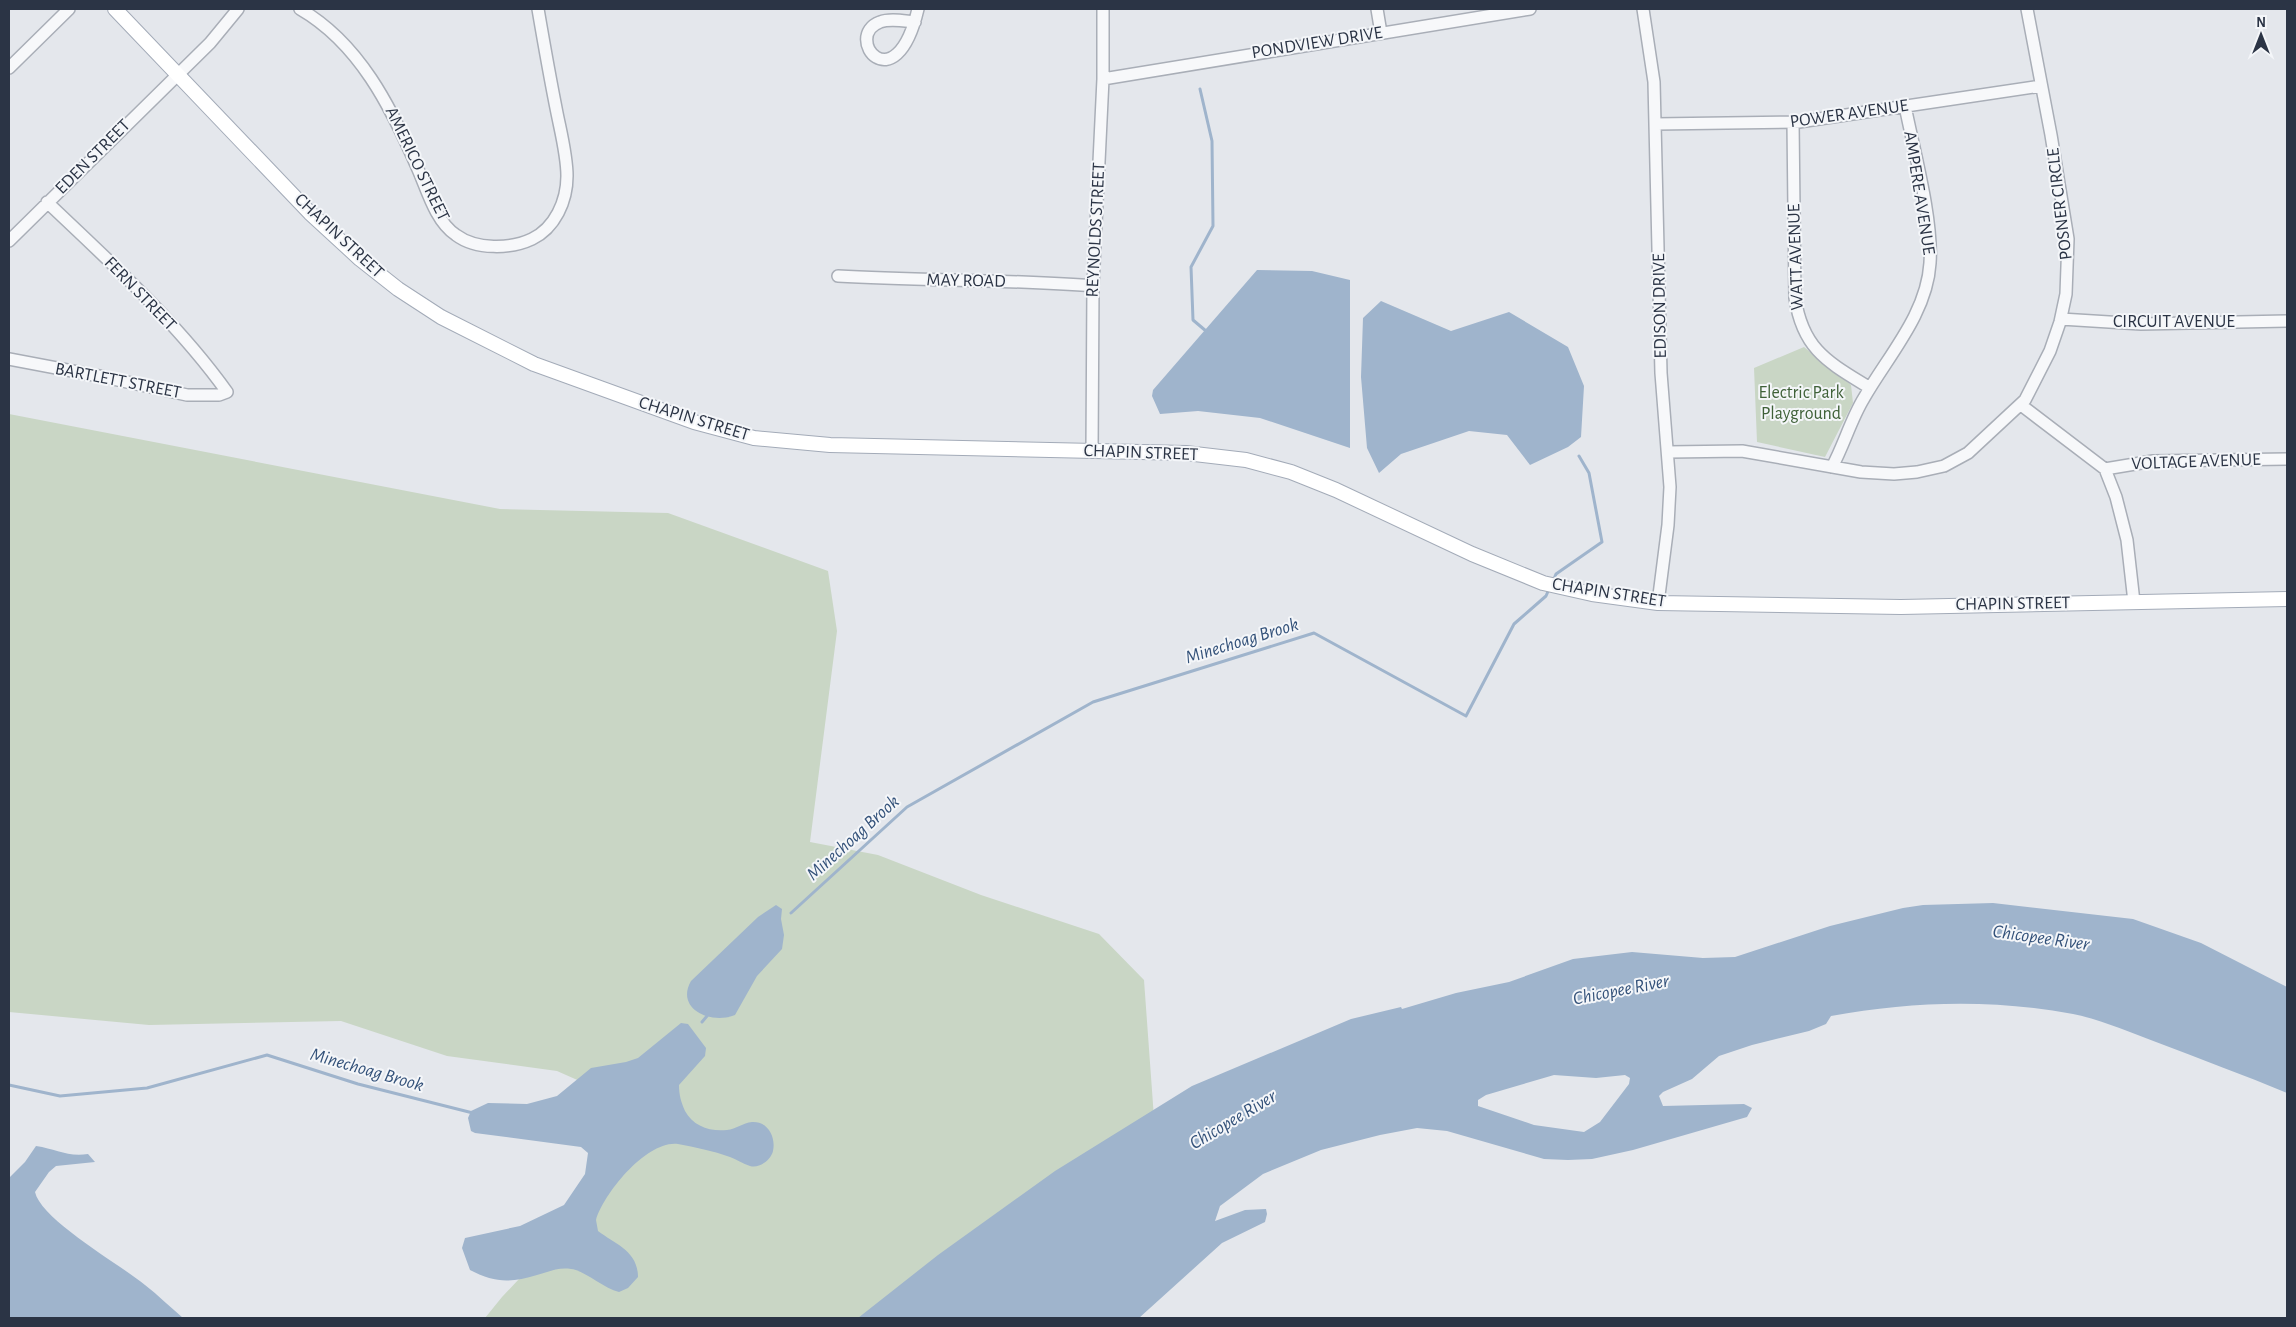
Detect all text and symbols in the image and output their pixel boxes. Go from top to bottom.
north arrow [2236,10,2286,60]
text: N [2256,16,2266,30]
street label: PONDVIEW DRIVE [1250,24,1384,62]
street label: POWER AVENUE [1789,97,1910,131]
street label: AMERICO STREET [382,104,453,224]
street label: EDEN STREET [52,116,134,198]
street label: AMPERE AVENUE [1900,130,1938,257]
street label: POSNER CIRCLE [2044,147,2076,261]
street label: REYNOLDS STREET [1083,162,1109,298]
street label: CHAPIN STREET [291,190,387,282]
street label: WATT AVENUE [1785,203,1807,311]
street label: EDISON DRIVE [1650,253,1670,359]
street label: FERN STREET [101,254,180,335]
street label: MAY ROAD [926,271,1006,291]
street label: CIRCUIT AVENUE [2113,313,2235,331]
street label: BARTLETT STREET [53,360,183,402]
park label: Electric Park Playground [1758,384,1844,423]
street label: CHAPIN STREET [637,394,752,444]
street label: CHAPIN STREET [1083,442,1199,464]
street label: VOLTAGE AVENUE [2131,451,2261,473]
street label: CHAPIN STREET [1551,575,1667,611]
street label: CHAPIN STREET [1955,594,2071,614]
water label: Minechoag Brook [1183,615,1301,667]
water label: Minechoag Brook [803,792,903,884]
water label: Chicopee River [1992,922,2091,954]
water label: Chicopee River [1571,971,1671,1009]
water label: Minechoag Brook [308,1045,426,1095]
water label: Chicopee River [1186,1086,1280,1153]

